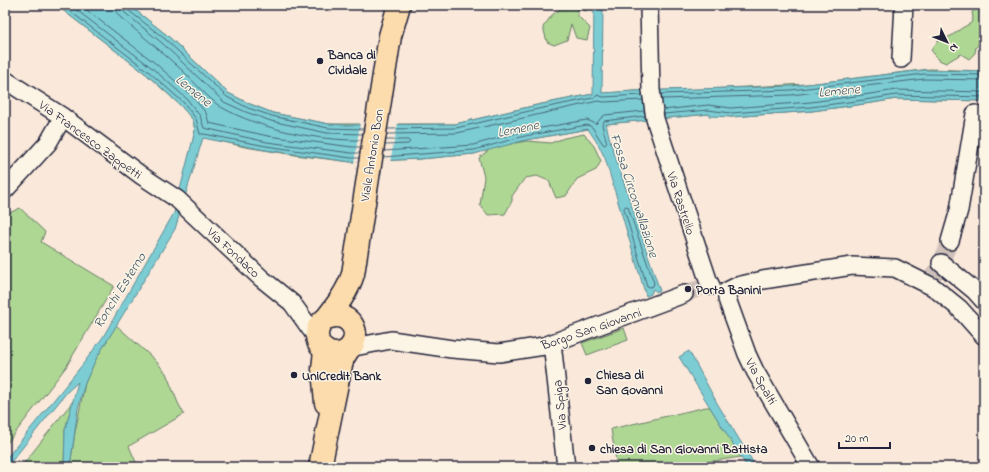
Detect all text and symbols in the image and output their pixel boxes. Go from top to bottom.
north arrow [927,22,967,62]
text: N [945,40,962,56]
place label: Banca di Cividale [327,46,376,80]
marker: Banca di Cividale [315,56,325,66]
water label: Lemene [170,70,216,113]
water label: Lemene [817,79,862,104]
street label: Via Francesco Zappetti [34,96,146,184]
street label: Viale Antonio Bon [356,108,389,204]
water label: Lemene [496,115,541,144]
water label: Fossa Circonvallazione [604,131,664,261]
street label: Via Rastrello [661,168,700,238]
street label: Via Fondaco [201,223,264,283]
water label: Ronchi Esterno [89,248,152,333]
place label: Porta Banini [696,281,761,300]
marker: Porta Banini [683,284,693,294]
street label: Borgo San Giovanni [538,303,644,357]
street label: Via Spalti [740,354,781,409]
place label: Chiesa di San Govanni [596,366,663,400]
place label: UniCredit Bank [302,367,381,386]
marker: UniCredit Bank [289,370,299,380]
marker: Chiesa di San Govanni [583,376,593,386]
street label: Via Spiga [548,379,574,432]
scale bar [839,424,890,450]
text: 20 m [845,430,868,448]
place label: chiesa di San Giovanni Battista [600,440,767,459]
marker: chiesa di San Giovanni Battista [587,443,597,453]

